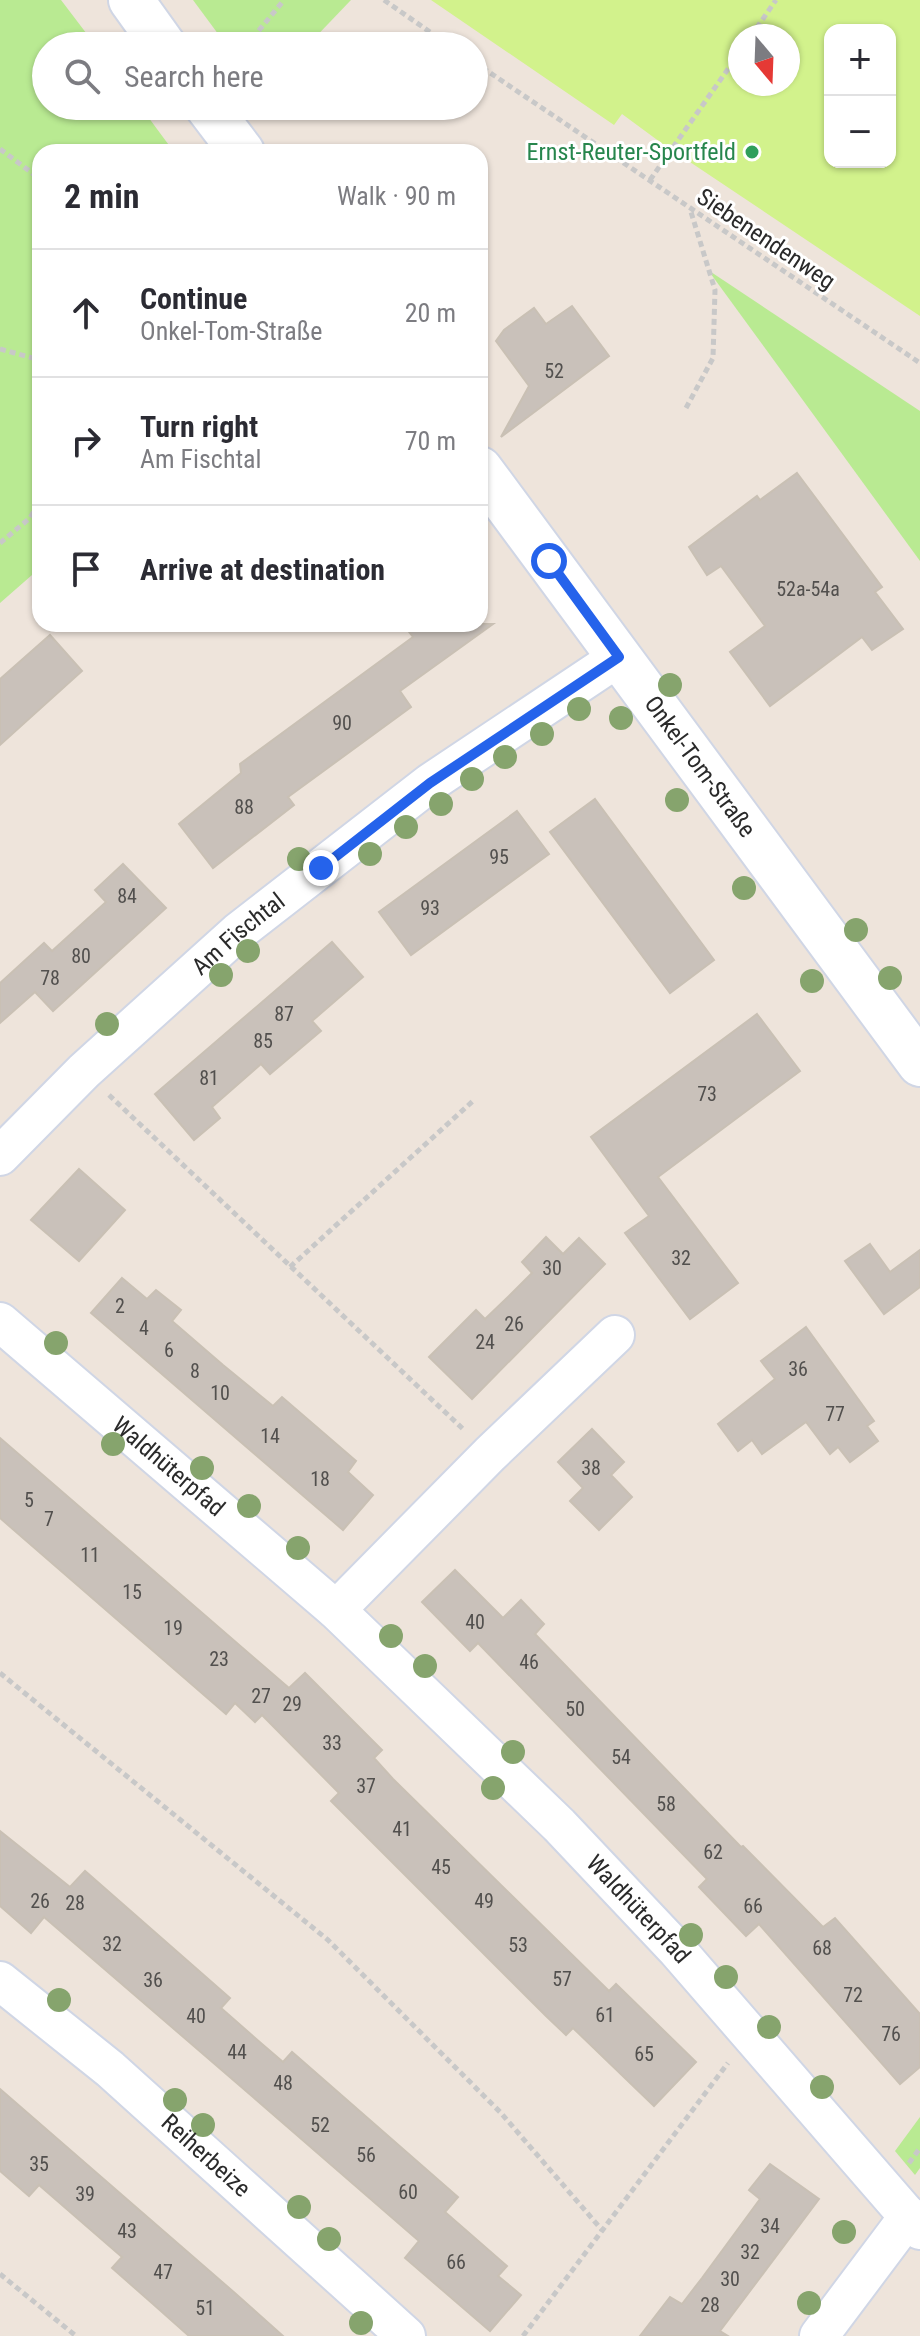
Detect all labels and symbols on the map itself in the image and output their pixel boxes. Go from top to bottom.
north arrow [728,24,800,96]
place label: Ernst-Reuter-Sportfeld [527,138,736,166]
marker: Ernst-Reuter-Sportfeld [743,143,761,161]
street label: Siebenendenweg [692,183,840,295]
house number: 52 [544,359,564,383]
route start [531,543,567,579]
house number: 52a-54a [776,577,840,601]
street label: Onkel-Tom-Straße [639,690,761,843]
house number: 90 [332,711,352,735]
house number: 88 [234,795,254,819]
house number: 95 [489,845,509,869]
route end [303,850,339,886]
house number: 84 [117,884,137,908]
street label: Am Fischtal [186,887,290,981]
house number: 93 [420,896,440,920]
house number: 80 [71,944,91,968]
house number: 78 [40,966,60,990]
house number: 87 [274,1002,294,1026]
house number: 85 [253,1029,273,1053]
house number: 81 [199,1066,219,1090]
house number: 73 [697,1082,717,1106]
house number: 32 [671,1246,691,1270]
house number: 30 [542,1256,562,1280]
house number: 2 [115,1294,125,1318]
house number: 26 [504,1312,524,1336]
house number: 4 [139,1316,149,1340]
house number: 24 [475,1330,495,1354]
house number: 6 [164,1338,174,1362]
house number: 36 [788,1357,808,1381]
house number: 8 [190,1359,200,1383]
house number: 10 [210,1381,230,1405]
house number: 77 [825,1402,845,1426]
street label: Waldhüterpfad [107,1411,230,1522]
house number: 14 [260,1424,280,1448]
house number: 38 [581,1456,601,1480]
house number: 18 [310,1467,330,1491]
house number: 5 [24,1488,34,1512]
house number: 7 [44,1507,54,1531]
house number: 11 [80,1543,100,1567]
house number: 15 [122,1580,142,1604]
house number: 40 [465,1610,485,1634]
house number: 19 [163,1616,183,1640]
house number: 23 [209,1647,229,1671]
house number: 46 [519,1650,539,1674]
house number: 27 [251,1684,271,1708]
house number: 29 [282,1692,302,1716]
house number: 50 [565,1697,585,1721]
house number: 33 [322,1731,342,1755]
house number: 54 [611,1745,631,1769]
house number: 37 [356,1774,376,1798]
house number: 58 [656,1792,676,1816]
house number: 41 [392,1817,412,1841]
house number: 62 [703,1840,723,1864]
street label: Waldhüterpfad [581,1849,696,1969]
house number: 45 [431,1855,451,1879]
house number: 26 [30,1889,50,1913]
house number: 49 [474,1889,494,1913]
house number: 28 [65,1891,85,1915]
house number: 66 [743,1894,763,1918]
house number: 32 [102,1932,122,1956]
house number: 53 [508,1933,528,1957]
house number: 68 [812,1936,832,1960]
house number: 57 [552,1967,572,1991]
house number: 36 [143,1968,163,1992]
house number: 72 [843,1983,863,2007]
house number: 61 [595,2003,615,2027]
house number: 40 [186,2004,206,2028]
house number: 76 [881,2022,901,2046]
house number: 44 [227,2040,247,2064]
house number: 65 [634,2042,654,2066]
house number: 48 [273,2071,293,2095]
street label: Reiherbeize [156,2108,256,2203]
house number: 52 [310,2113,330,2137]
house number: 56 [356,2143,376,2167]
house number: 35 [29,2152,49,2176]
house number: 60 [398,2180,418,2204]
house number: 39 [75,2182,95,2206]
house number: 34 [760,2214,780,2238]
house number: 43 [117,2219,137,2243]
house number: 32 [740,2240,760,2264]
house number: 66 [446,2250,466,2274]
house number: 47 [153,2260,173,2284]
house number: 30 [720,2267,740,2291]
house number: 28 [700,2293,720,2317]
house number: 51 [195,2296,215,2320]

